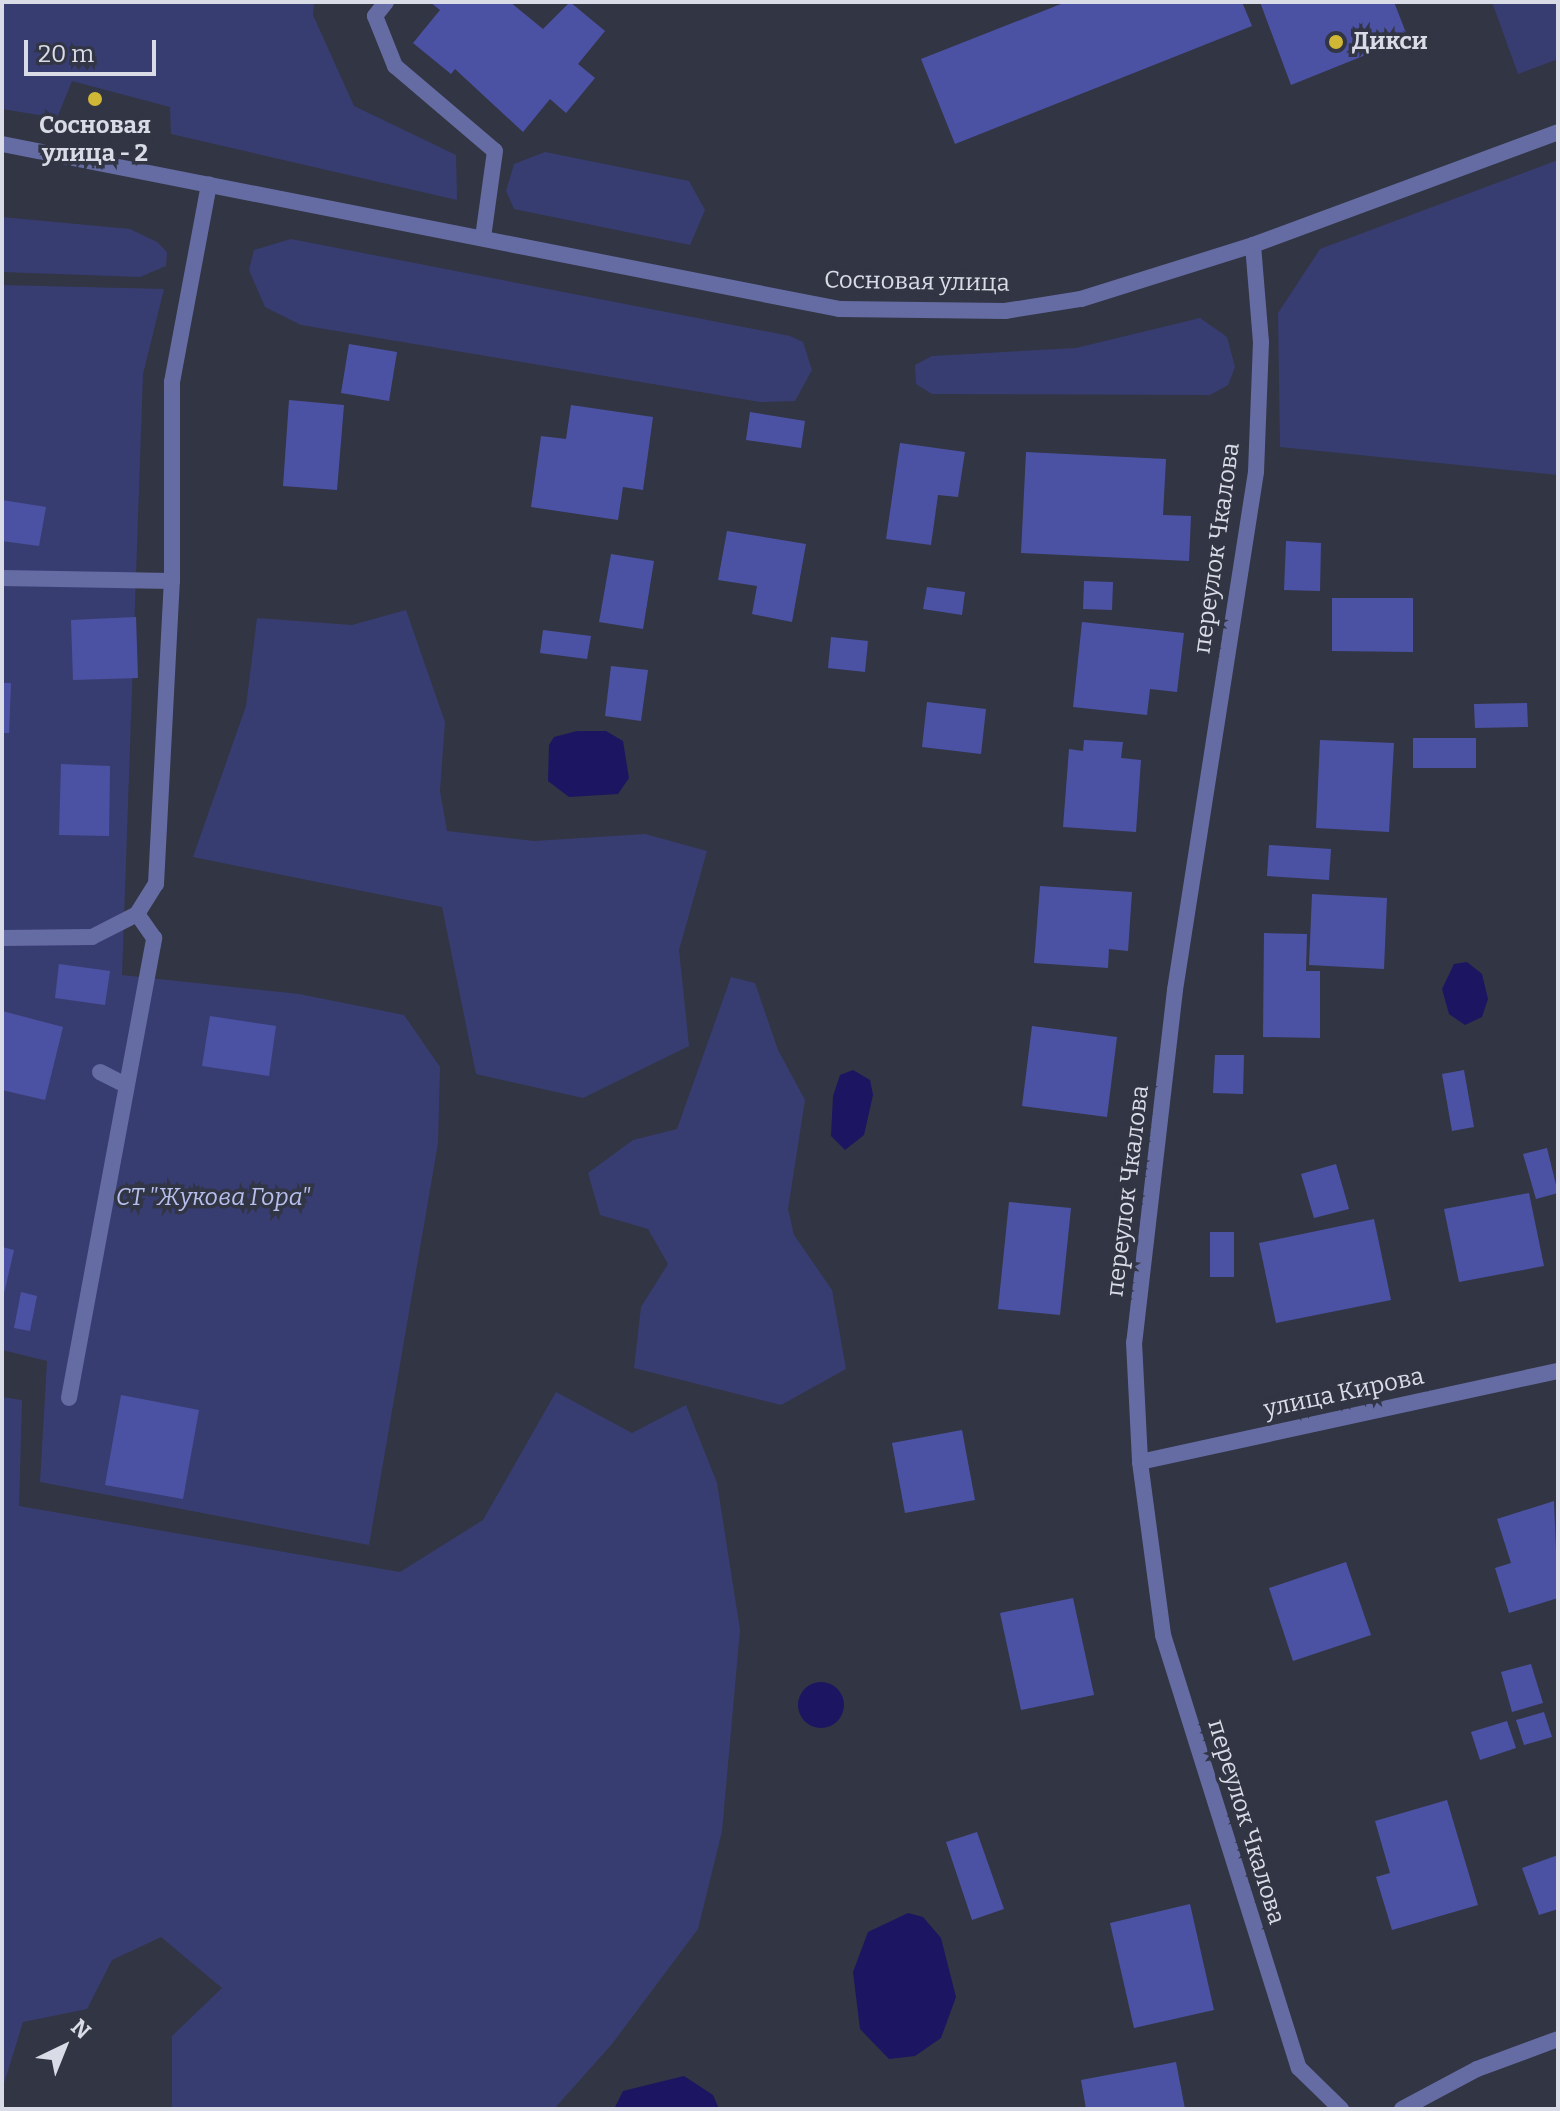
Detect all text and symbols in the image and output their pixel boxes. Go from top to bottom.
scale bar [28,24,160,74]
place label: Дикси [1352,28,1428,56]
marker: Дикси [1327,33,1345,51]
text: 20 m [38,40,94,68]
marker: Сосновая улица - 2 [86,90,104,108]
place label: Сосновая улица - 2 [39,112,151,168]
street label: Сосновая улица [824,266,1010,298]
street label: переулок Чкалова [1188,441,1246,655]
street label: переулок Чкалова [1101,1084,1155,1298]
park label: СТ "Жукова Гора" [116,1184,310,1212]
street label: улица Кирова [1261,1362,1427,1424]
street label: переулок Чкалова [1201,1716,1291,1928]
north arrow [24,2007,104,2087]
text: N [65,2013,96,2045]

